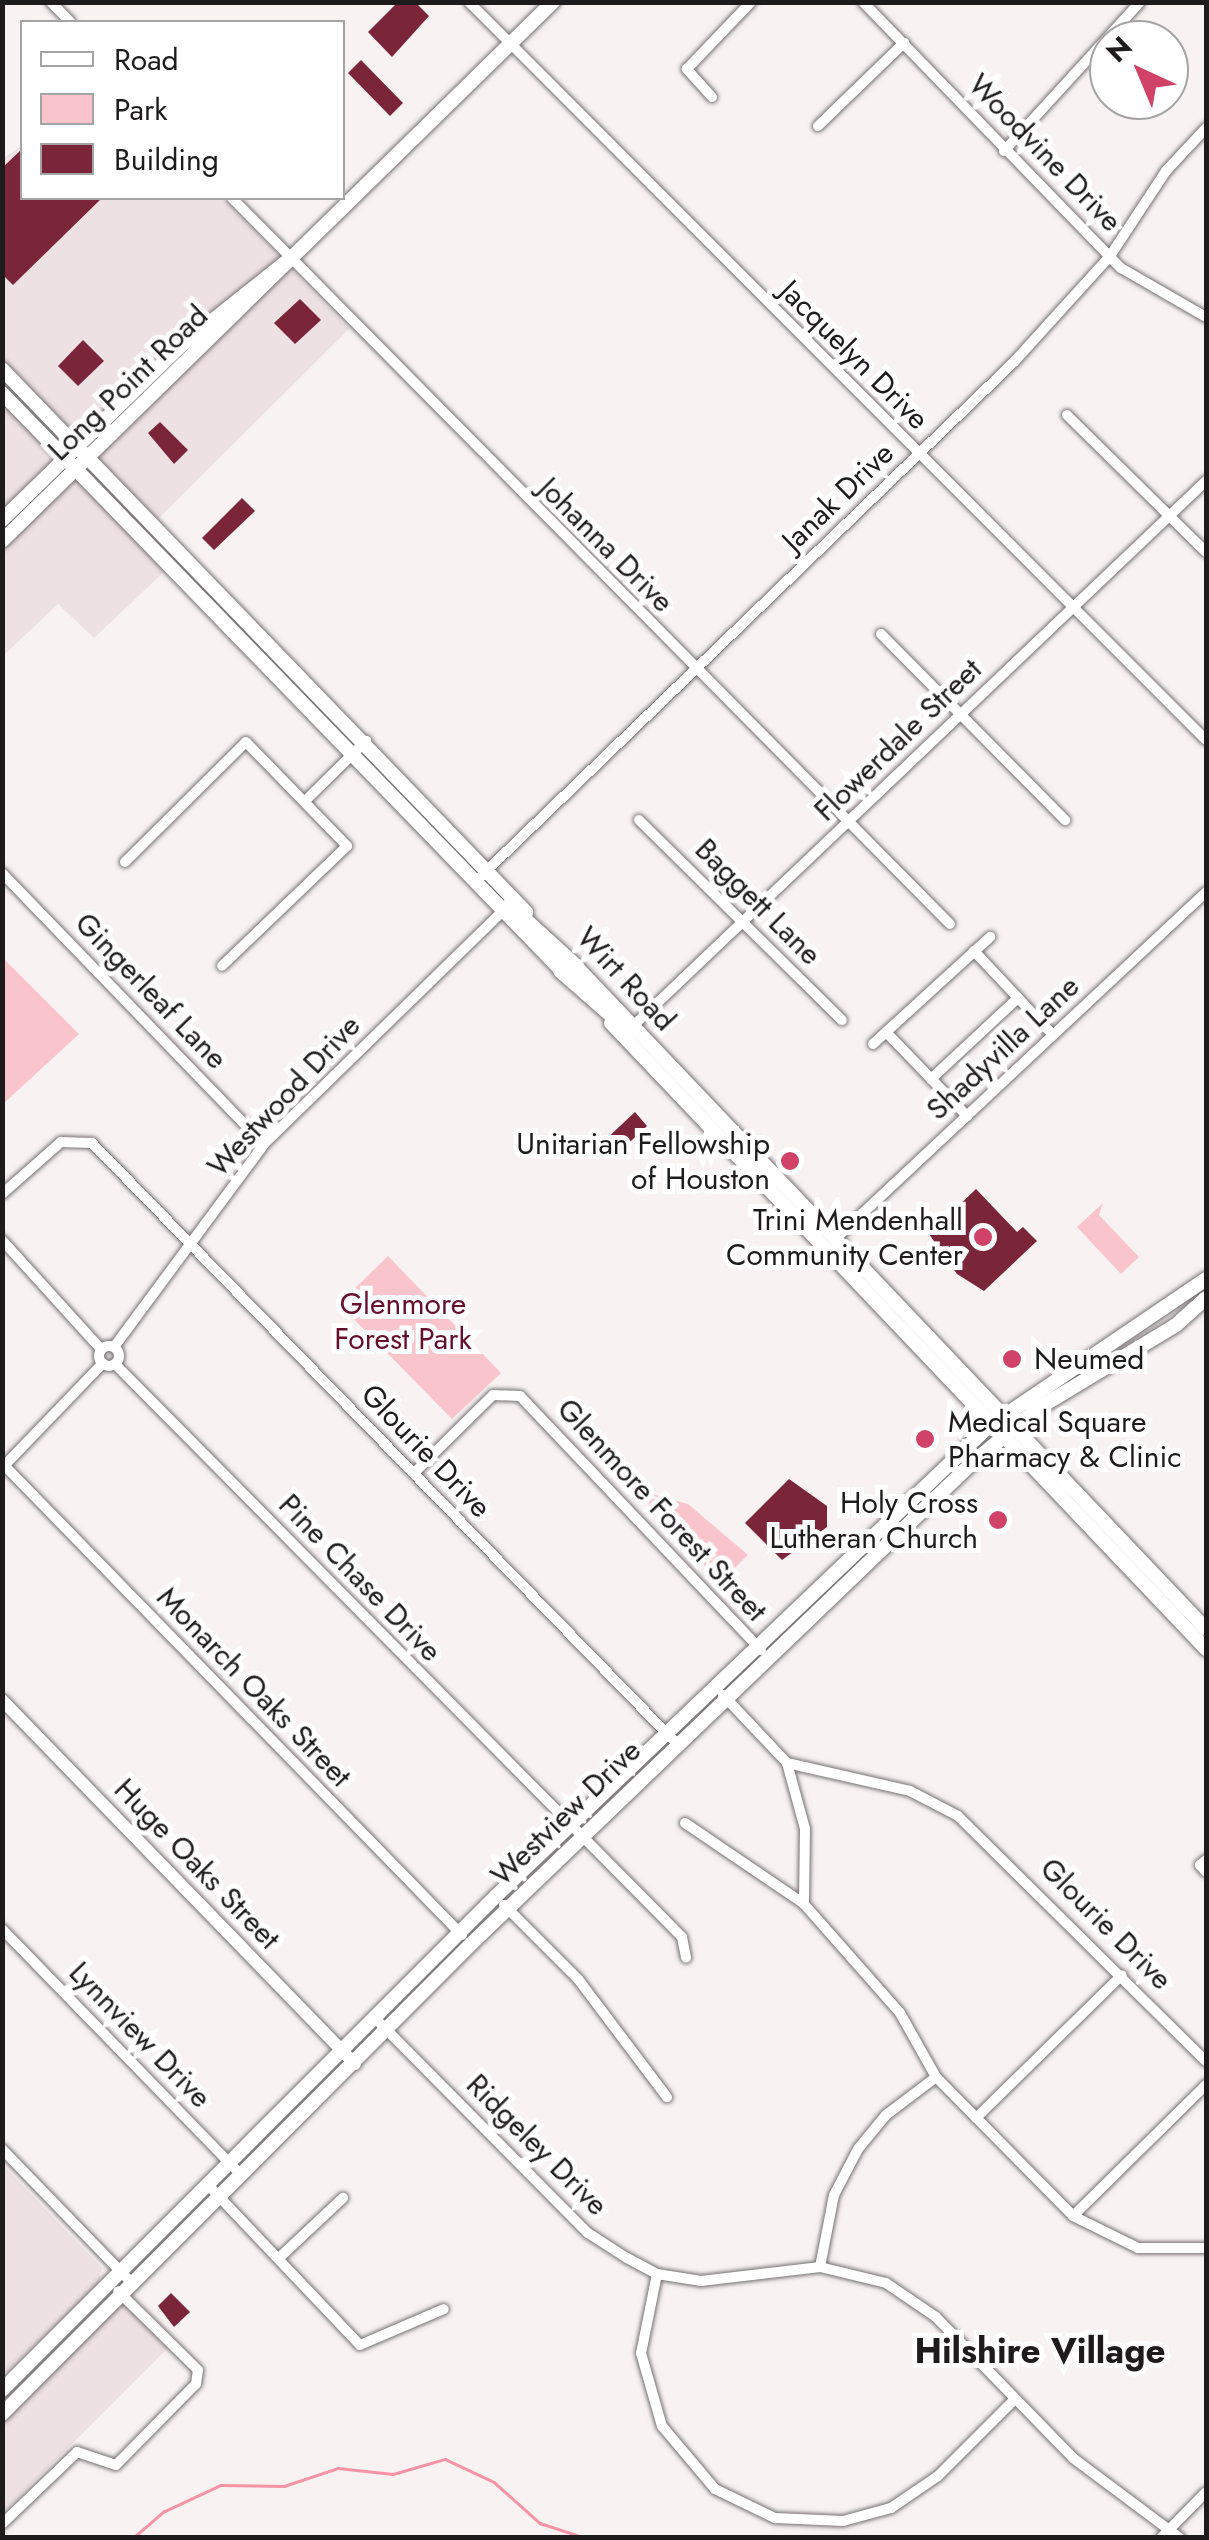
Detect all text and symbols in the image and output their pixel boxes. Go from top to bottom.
legend [20,20,345,200]
north arrow [1089,20,1189,120]
text: N [1097,27,1141,72]
text: Road [114,38,179,81]
street label: Woodvine Drive [961,67,1129,239]
text: Park [114,88,167,131]
text: Building [114,138,219,181]
street label: Jacquelyn Drive [772,273,936,437]
street label: Long Point Road [41,298,215,468]
street label: Janak Drive [775,435,901,559]
street label: Johanna Drive [531,470,681,620]
street label: Flowerdale Street [807,651,989,829]
street label: Baggett Lane [688,832,828,972]
street label: Gingerleaf Lane [67,905,235,1077]
street label: Wirt Road [569,920,683,1038]
street label: Shadyvilla Lane [919,968,1087,1128]
street label: Westwood Drive [200,1008,368,1184]
place label: Unitarian Fellowship of Houston [516,1126,770,1196]
marker: Unitarian Fellowship of Houston [779,1150,801,1172]
place label: Trini Mendenhall Community Center [726,1202,963,1272]
marker: Trini Mendenhall Community Center [972,1226,994,1248]
park label: Glenmore Forest Park [334,1286,472,1356]
place label: Neumed [1034,1341,1144,1377]
marker: Neumed [999,1346,1025,1372]
street label: Glourie Drive [353,1377,499,1525]
street label: Glenmore Forest Street [550,1391,774,1629]
place label: Medical Square Pharmacy & Clinic [948,1404,1182,1474]
marker: Medical Square Pharmacy & Clinic [912,1426,938,1452]
place label: Holy Cross Lutheran Church [770,1485,978,1556]
street label: Pine Chase Drive [271,1487,449,1669]
marker: Holy Cross Lutheran Church [987,1509,1009,1531]
street label: Monarch Oaks Street [149,1580,359,1794]
street label: Westview Drive [484,1733,648,1893]
street label: Huge Oaks Street [107,1771,287,1957]
street label: Glourie Drive [1033,1851,1179,1997]
street label: Lynnview Drive [62,1955,218,2115]
street label: Ridgeley Drive [459,2067,615,2223]
district label: Hilshire Village [914,2330,1166,2372]

